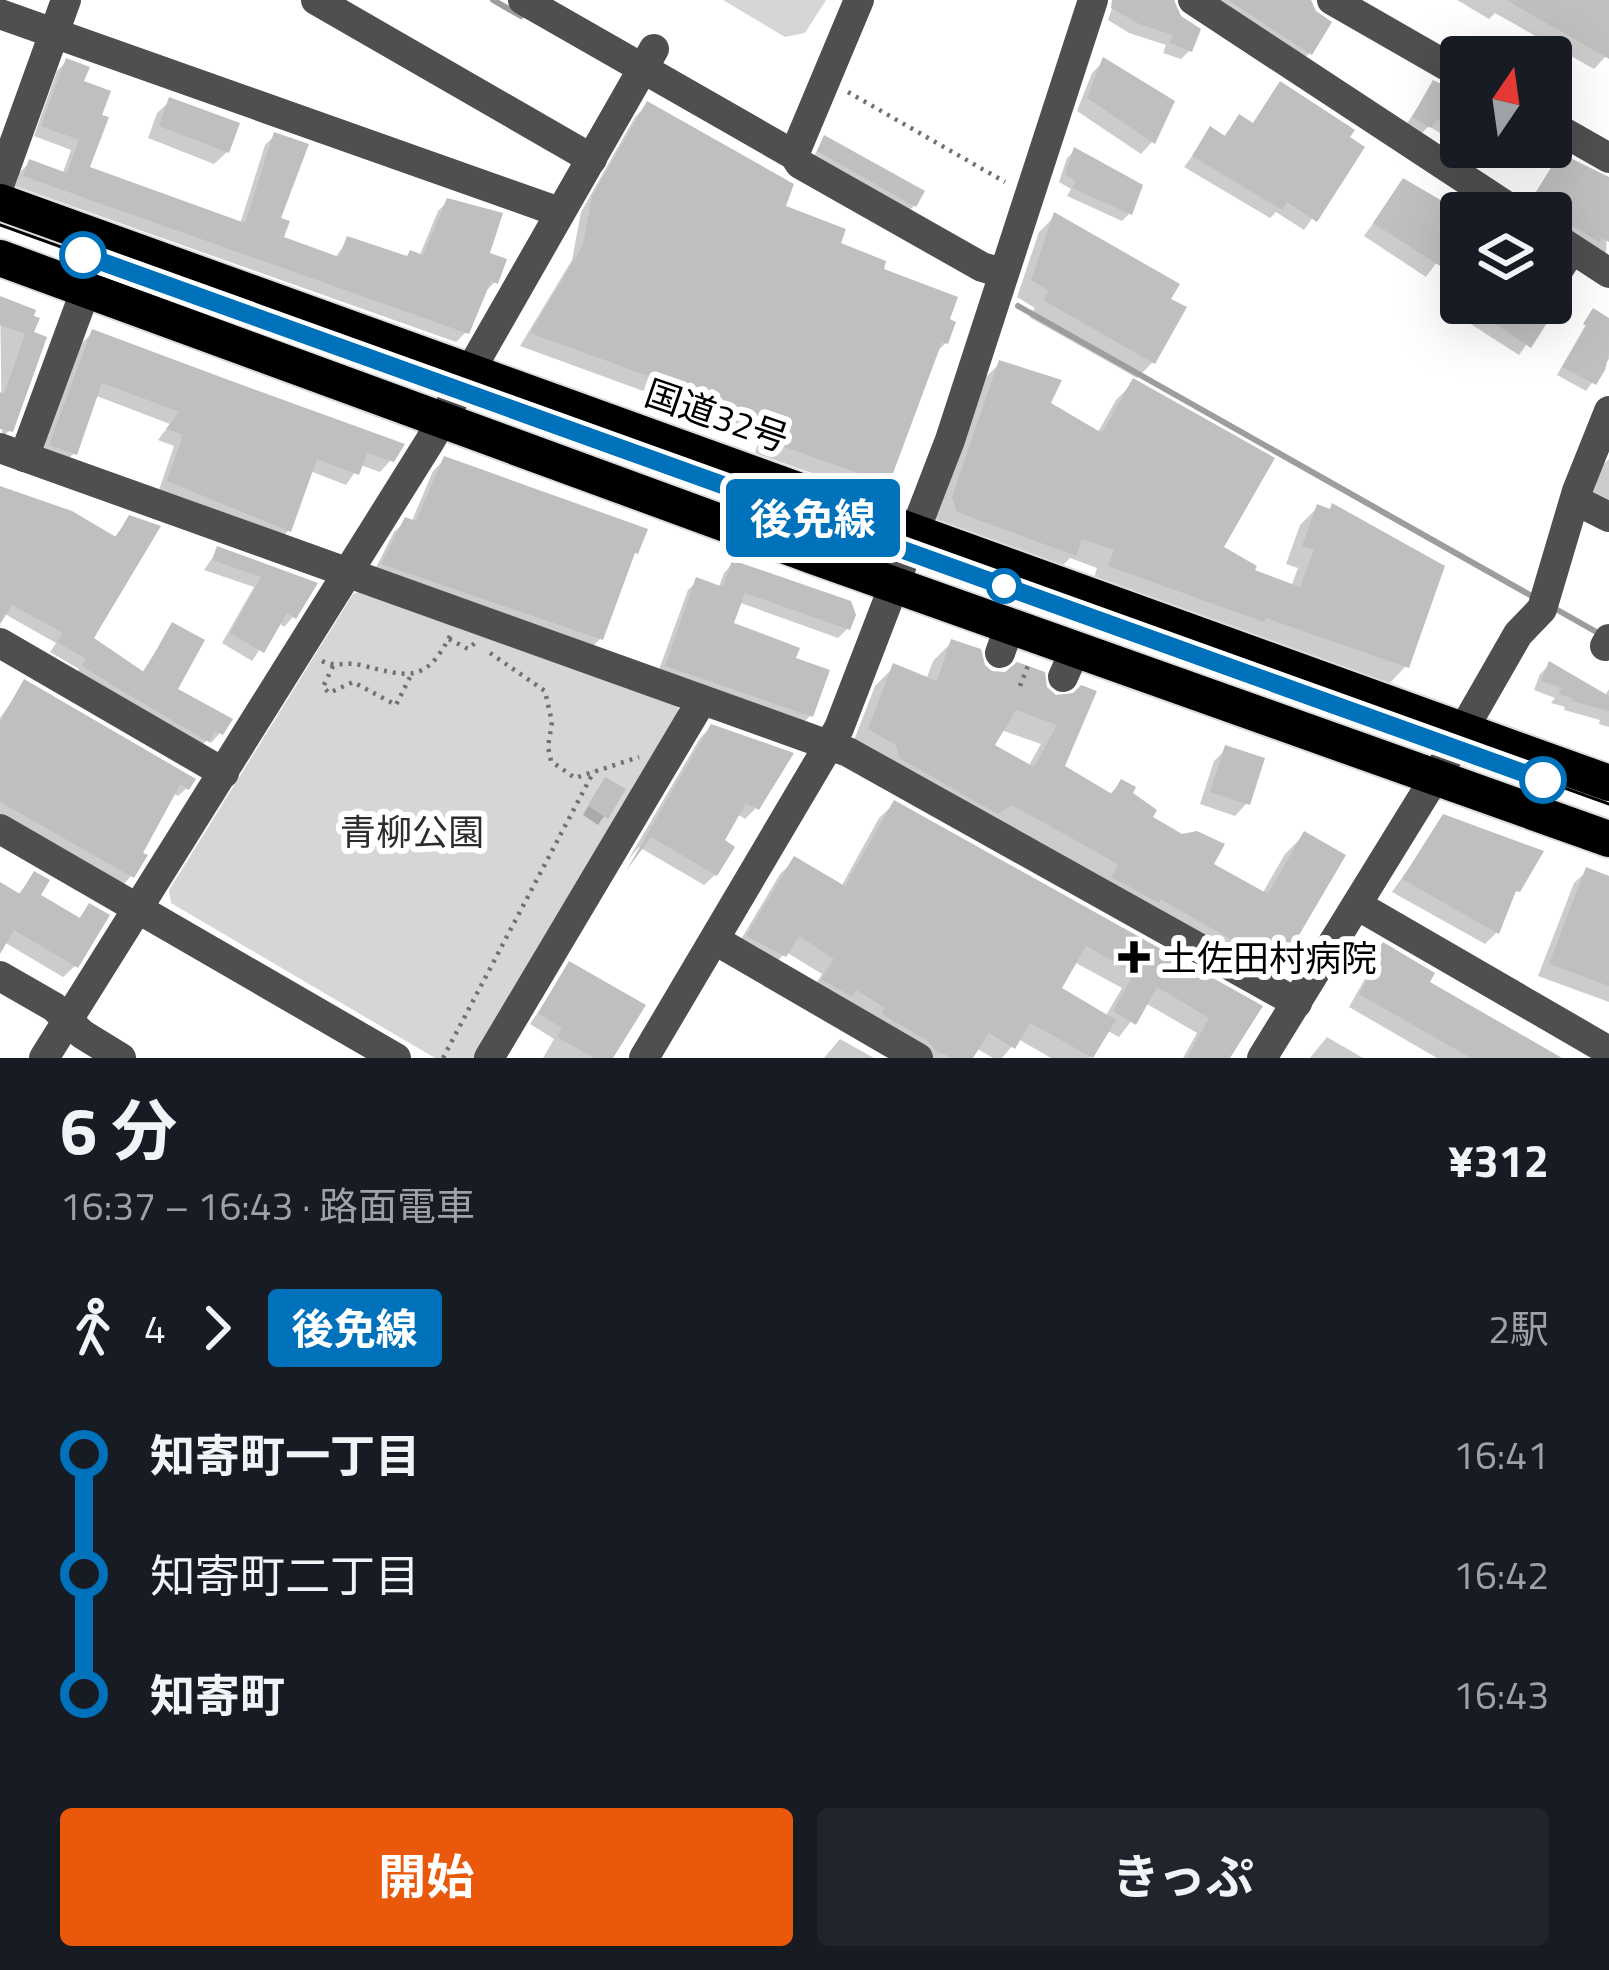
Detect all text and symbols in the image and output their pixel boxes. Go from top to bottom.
north arrow [1440,36,1572,168]
map controls [1440,36,1572,324]
button: layers [1440,192,1572,324]
unlabelled marker [61,233,105,277]
street label: 国道32号 [638,365,796,465]
line badge: 後免線 [744,479,882,557]
text: 後免線 [750,486,876,550]
unlabelled marker [988,570,1020,602]
unlabelled marker [1521,758,1565,802]
park label: 青柳公園 [340,804,484,859]
place label: 土佐田村病院 [1161,930,1377,985]
marker: 土佐田村病院 [1118,941,1150,973]
text: 6 分 [60,1079,177,1180]
text: ¥312 [1448,1126,1549,1194]
text: 16:37 – 16:43 · 路面電車 [60,1176,475,1235]
icon: walk [60,1295,126,1361]
icon: forward [184,1295,250,1361]
text: 後免線 [292,1296,418,1360]
text: 4 [144,1299,166,1358]
text: 2駅 [1488,1299,1549,1358]
text: 知寄町一丁目 [150,1421,420,1489]
text: 16:41 [1453,1425,1549,1484]
text: 知寄町二丁目 [150,1541,420,1609]
text: 16:42 [1453,1545,1549,1604]
text: 知寄町 [150,1661,285,1729]
text: 16:43 [1453,1665,1549,1724]
button: 開始 [60,1808,793,1946]
button: きっぷ [817,1808,1549,1946]

